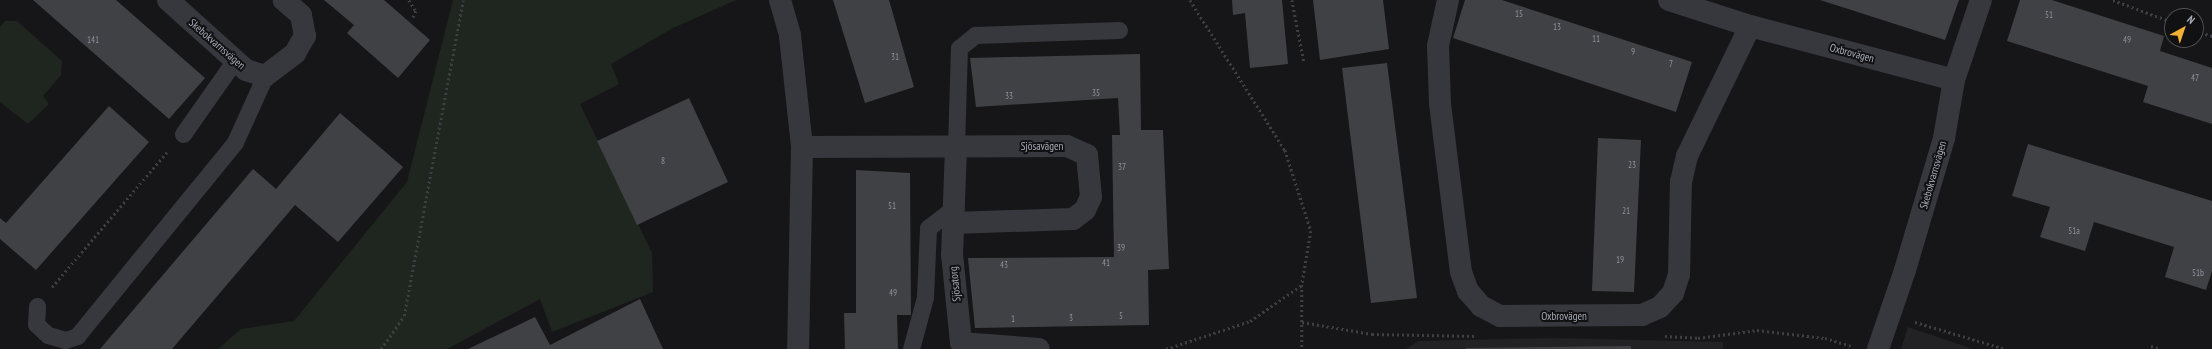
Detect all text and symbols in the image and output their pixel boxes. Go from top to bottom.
north arrow [2164,8,2204,48]
house number: 15 [1515,9,1523,19]
house number: 51 [2045,10,2053,20]
text: N [2184,12,2198,27]
street label: Skebokvarnsvägen [186,16,248,72]
house number: 13 [1553,22,1561,32]
house number: 11 [1592,34,1600,44]
house number: 141 [87,35,99,45]
house number: 49 [2123,35,2131,45]
street label: Oxbrovägen [1828,41,1876,65]
house number: 9 [1631,47,1635,57]
house number: 31 [891,52,899,62]
house number: 7 [1669,59,1673,69]
house number: 47 [2191,73,2199,83]
house number: 35 [1092,88,1100,98]
house number: 33 [1005,91,1013,101]
street label: Sjösavägen [1021,139,1063,153]
street label: Skebokvarnsvägen [1917,139,1949,211]
house number: 8 [661,156,665,166]
house number: 23 [1628,160,1636,170]
house number: 37 [1118,162,1126,172]
house number: 51 [888,201,896,211]
house number: 21 [1622,206,1630,216]
house number: 51a [2068,226,2080,236]
house number: 39 [1117,243,1125,253]
house number: 19 [1616,255,1624,265]
house number: 41 [1102,258,1110,268]
house number: 43 [1000,260,1008,270]
street label: Sjösatorg [947,266,963,302]
house number: 51b [2192,268,2204,278]
house number: 49 [889,288,897,298]
street label: Oxbrovägen [1541,309,1587,323]
house number: 5 [1119,311,1123,321]
house number: 3 [1069,313,1073,323]
house number: 1 [1011,314,1015,324]

